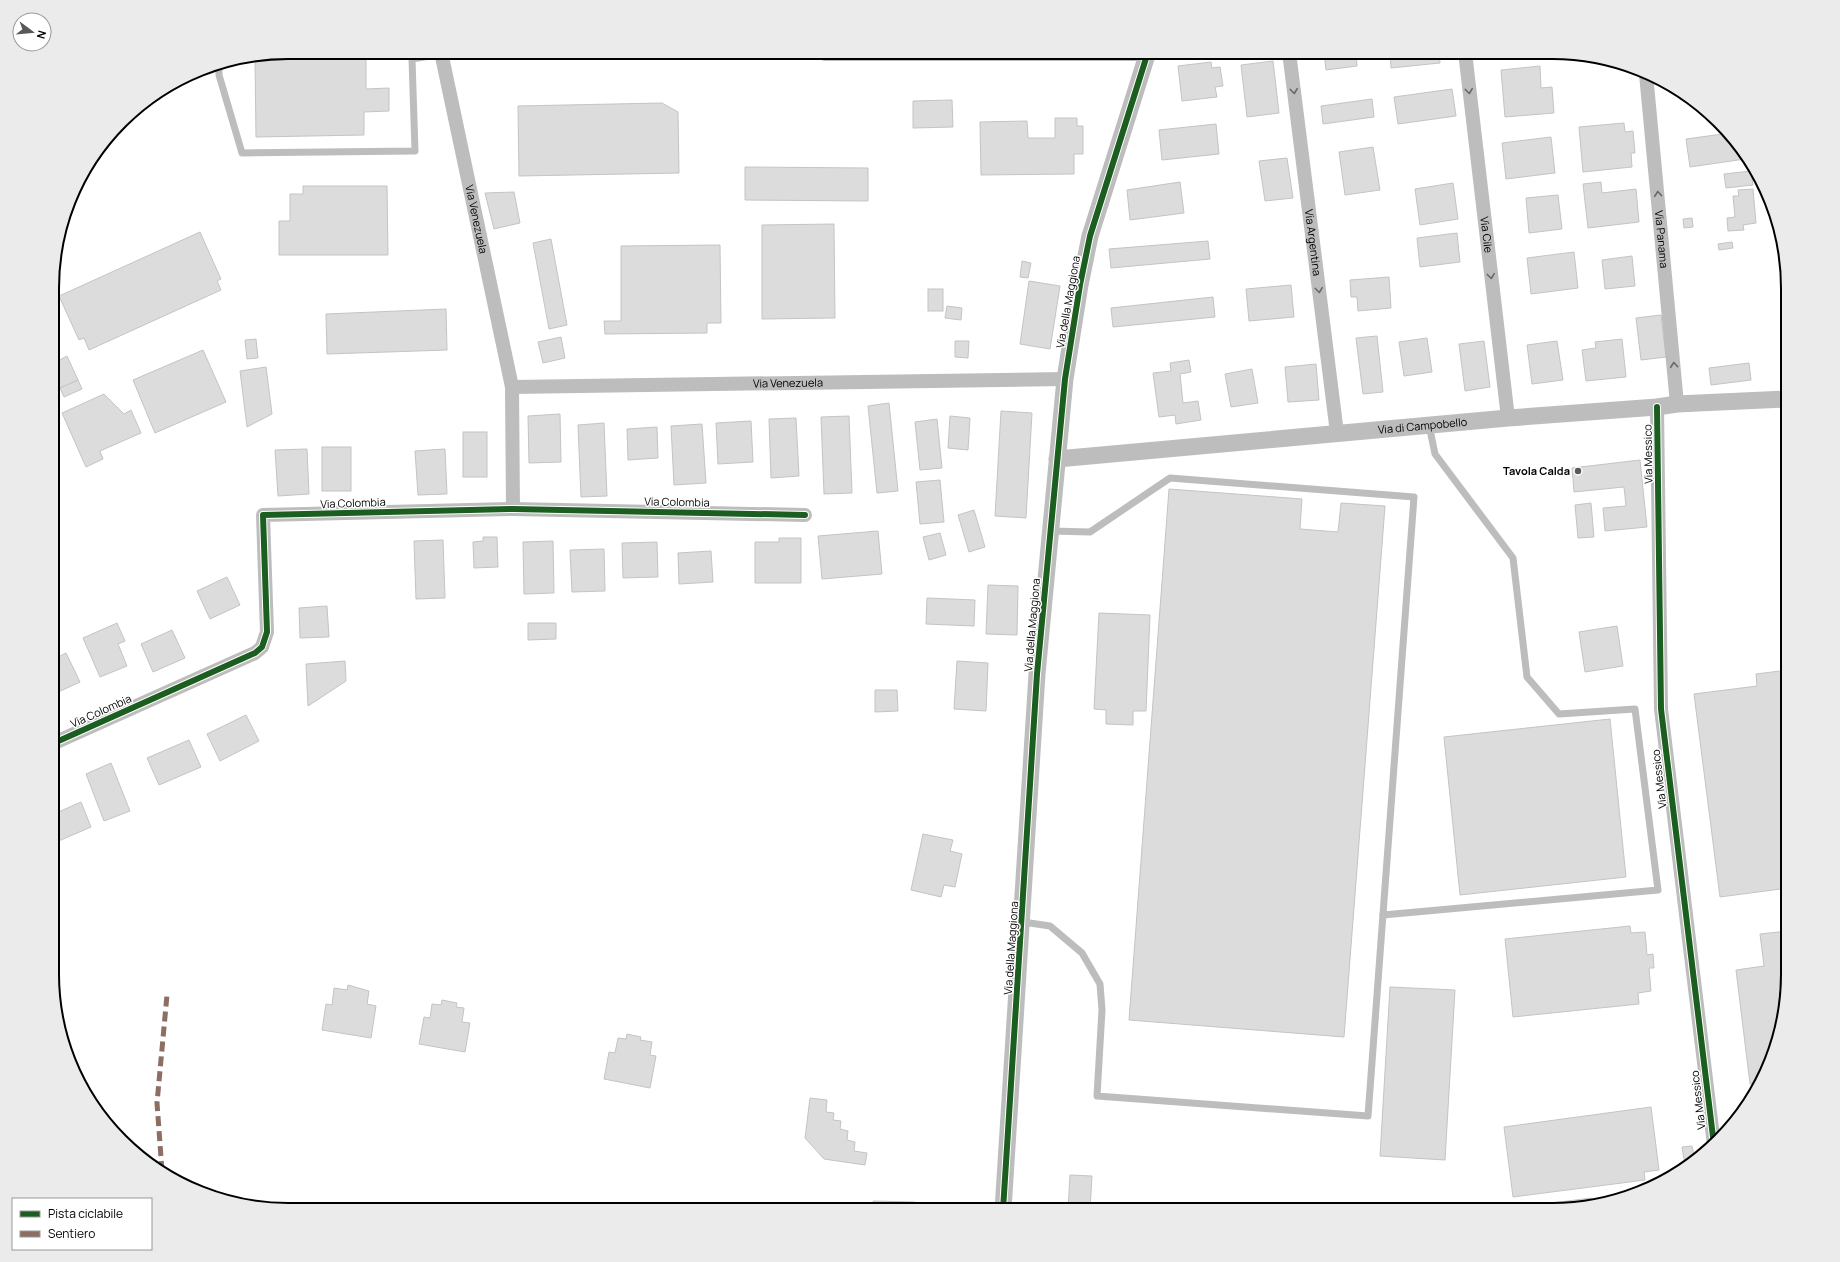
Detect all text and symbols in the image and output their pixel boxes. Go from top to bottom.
north arrow [12,12,52,52]
text: N [34,29,50,41]
one-way arrow [1289,88,1298,94]
one-way arrow [1465,88,1474,94]
street label: Via Venezuela [462,183,492,255]
one-way arrow [1653,191,1662,197]
street label: Via Argentina [1302,208,1325,277]
street label: Via Panama [1652,210,1672,269]
street label: Via Cile [1477,216,1497,254]
street label: Via della Maggiona [1052,254,1083,349]
one-way arrow [1487,273,1496,279]
one-way arrow [1314,286,1323,293]
one-way arrow [1669,362,1678,368]
street label: Via Venezuela [753,375,823,391]
street label: Via di Campobello [1377,414,1468,437]
street label: Via Messico [1639,424,1656,484]
place label: Tavola Calda [1503,463,1570,478]
marker: Tavola Calda [1573,466,1583,476]
street label: Via Colombia [644,493,710,510]
street label: Via Colombia [320,494,386,511]
street label: Via della Maggiona [1020,578,1043,672]
street label: Via Colombia [68,690,134,731]
street label: Via Messico [1647,748,1670,810]
street label: Via della Maggiona [1000,901,1021,995]
street label: Via Messico [1686,1069,1709,1131]
legend [12,1198,152,1250]
text: Pista ciclabile [48,1205,123,1222]
text: Sentiero [48,1225,95,1242]

